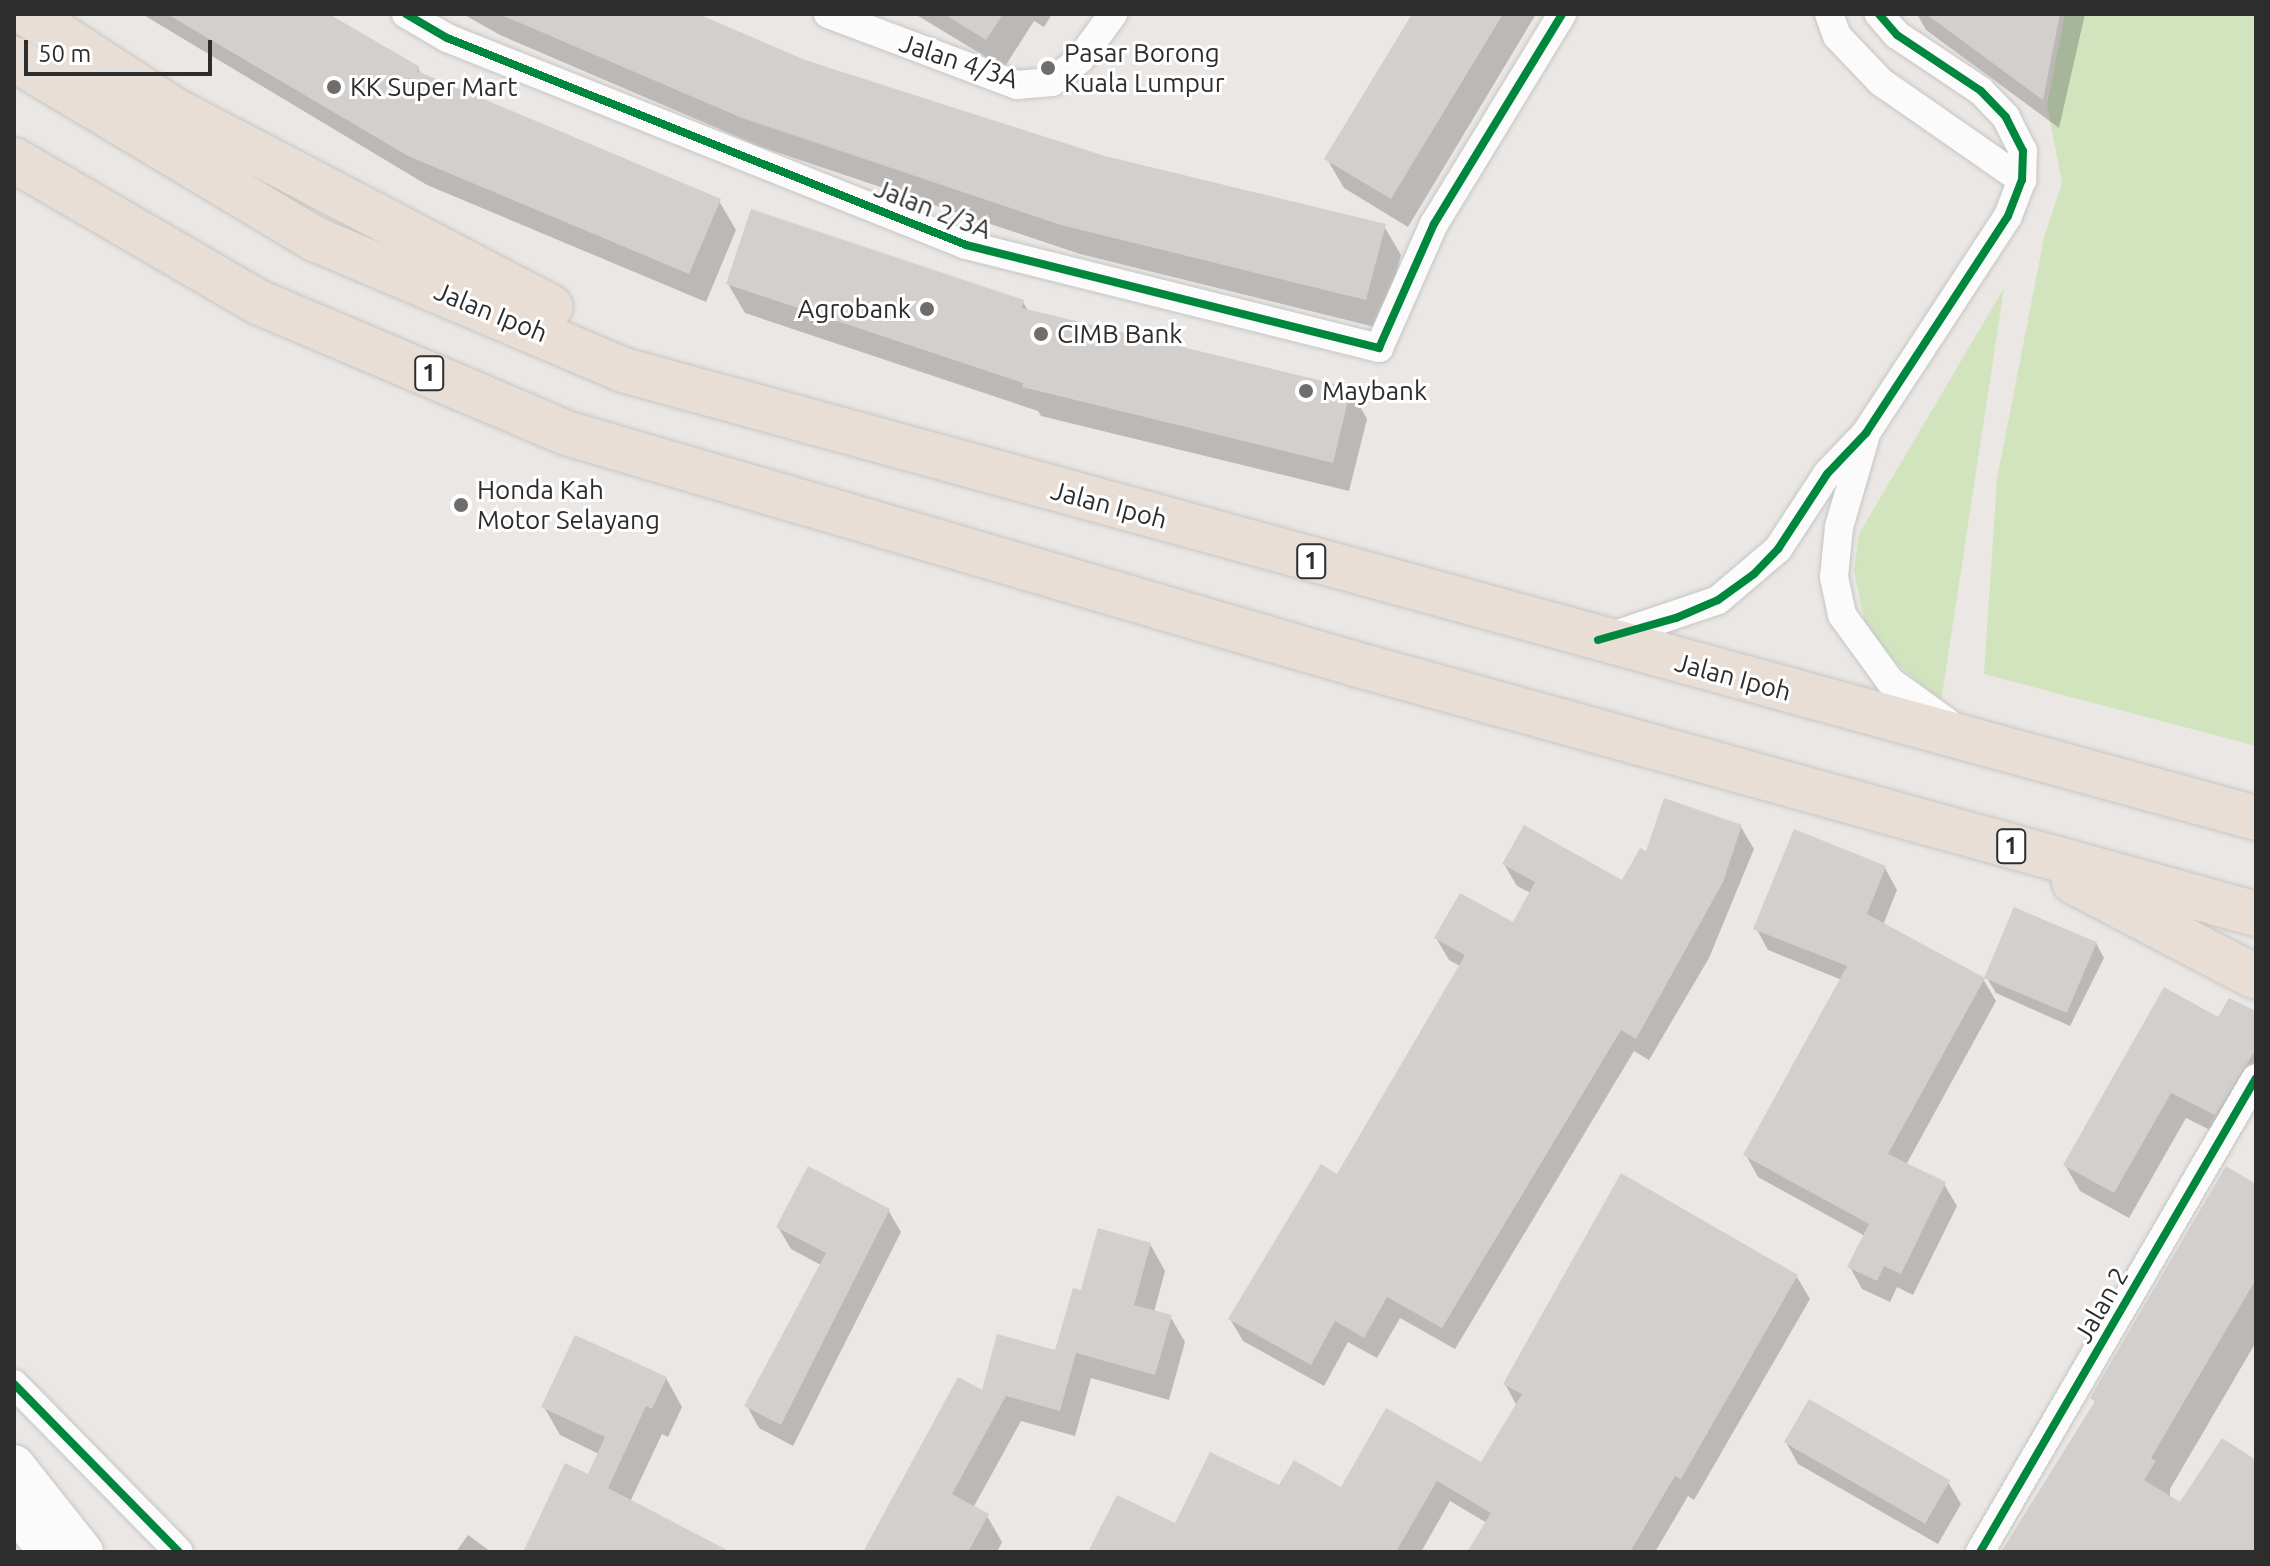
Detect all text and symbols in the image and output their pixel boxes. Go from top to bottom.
scale bar [28,24,216,74]
street label: Jalan 4/3A [896,27,1022,95]
place label: Pasar Borong Kuala Lumpur [1064,37,1225,98]
text: 50 m [38,40,91,67]
marker: Pasar Borong Kuala Lumpur [1039,59,1057,77]
place label: KK Super Mart [350,71,517,103]
marker: KK Super Mart [325,78,343,96]
street label: Jalan 2/3A [870,172,996,246]
street label: Jalan Ipoh [430,275,552,349]
place label: Agrobank [798,293,911,325]
marker: Agrobank [918,300,936,318]
place label: CIMB Bank [1057,318,1183,350]
marker: CIMB Bank [1032,325,1050,343]
road number: 1 [413,353,445,393]
place label: Maybank [1322,375,1427,407]
marker: Maybank [1297,382,1315,400]
place label: Honda Kah Motor Selayang [477,474,660,536]
street label: Jalan Ipoh [1047,475,1171,535]
marker: Honda Kah Motor Selayang [452,496,470,514]
road number: 1 [1295,541,1327,581]
street label: Jalan Ipoh [1671,647,1795,707]
road number: 1 [1995,826,2027,866]
street label: Jalan 2 [2067,1262,2135,1348]

